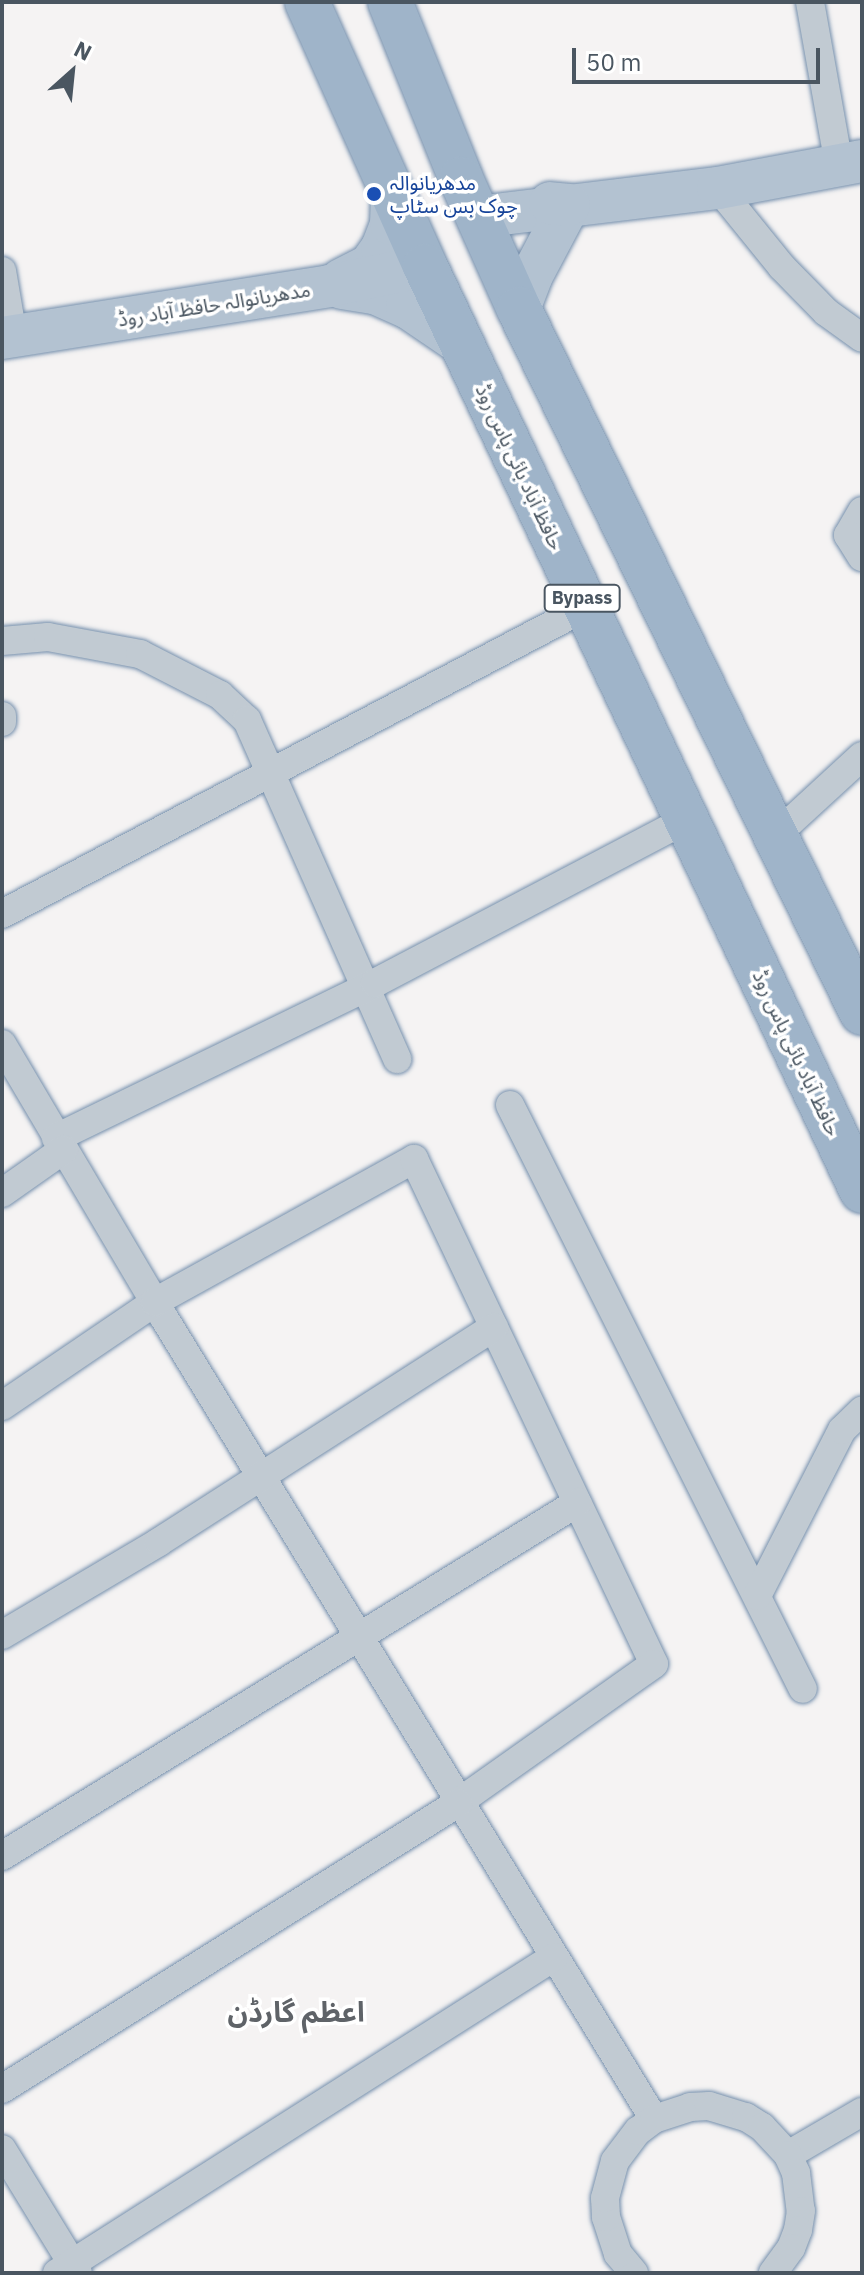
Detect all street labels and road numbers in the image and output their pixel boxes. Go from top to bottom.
street label: مدھریانوالہ حافظ آباد روڈ [116,277,312,331]
street label: حافظ آباد بائی پاس روڈ [471,380,569,554]
road number: Bypass [542,584,622,612]
street label: حافظ آباد بائی پاس روڈ [748,966,846,1140]

